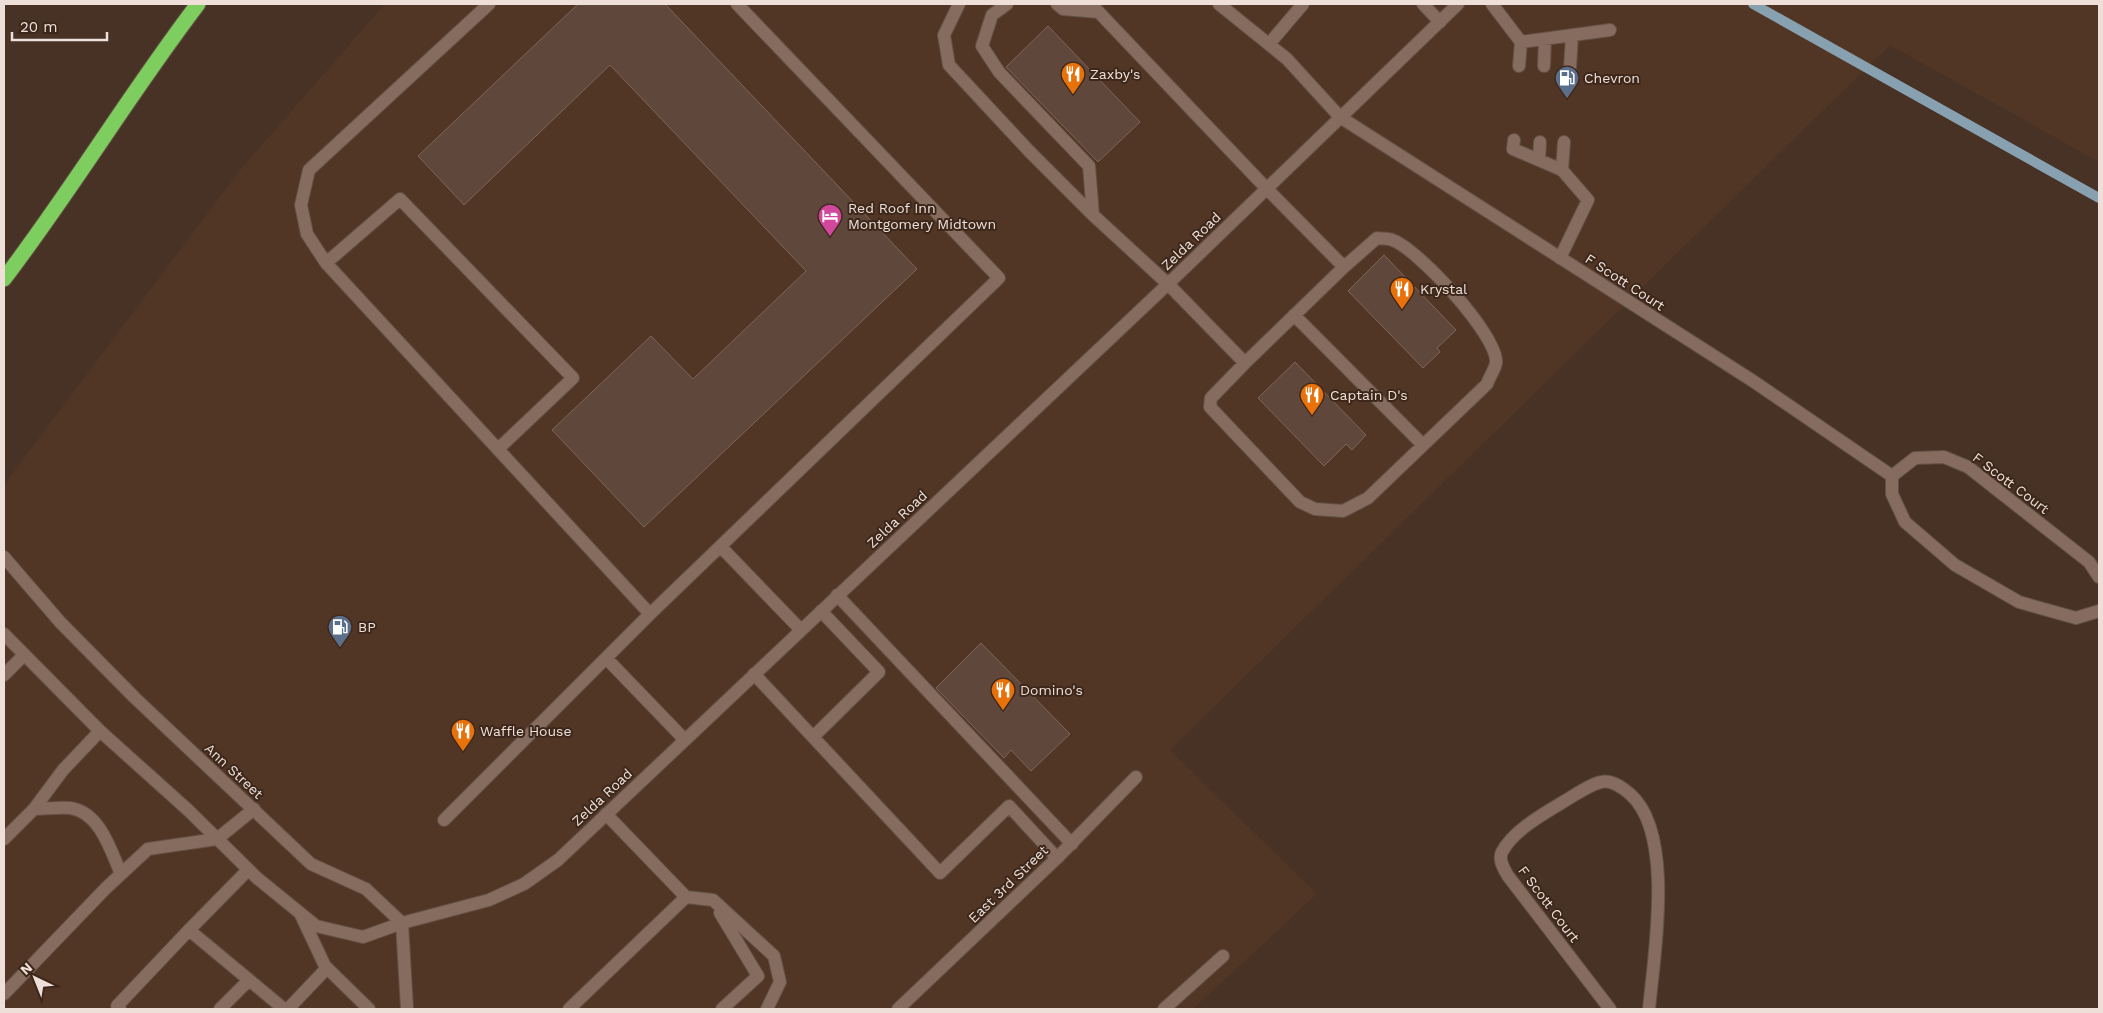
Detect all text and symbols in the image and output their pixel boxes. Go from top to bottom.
scale bar [12,10,108,42]
text: 20 m [20,18,58,36]
restaurant icon: Zaxby's [1060,61,1086,95]
fuel station icon: Chevron [1554,65,1580,99]
place label: Zaxby's [1090,66,1140,82]
place label: Chevron [1584,70,1640,86]
place label: Red Roof Inn Montgomery Midtown [848,200,996,232]
hotel icon: Red Roof Inn Montgomery Midtown [817,203,843,237]
street label: Zelda Road [1158,209,1224,273]
street label: F Scott Court [1582,250,1668,314]
restaurant icon: Krystal [1389,276,1415,310]
place label: Krystal [1420,281,1468,297]
restaurant icon: Captain D's [1299,382,1325,416]
place label: Captain D's [1330,387,1408,403]
street label: F Scott Court [1970,449,2052,517]
street label: Zelda Road [864,487,930,551]
fuel station icon: BP [327,614,353,648]
place label: BP [358,619,376,635]
restaurant icon: Domino's [990,677,1016,711]
place label: Domino's [1020,682,1083,698]
restaurant icon: Waffle House [450,718,476,752]
place label: Waffle House [480,723,572,739]
street label: Ann Street [202,740,266,802]
street label: Zelda Road [569,765,635,829]
street label: East 3rd Street [965,842,1051,926]
street label: F Scott Court [1515,863,1583,945]
north arrow [10,953,60,1003]
text: N [17,959,35,978]

